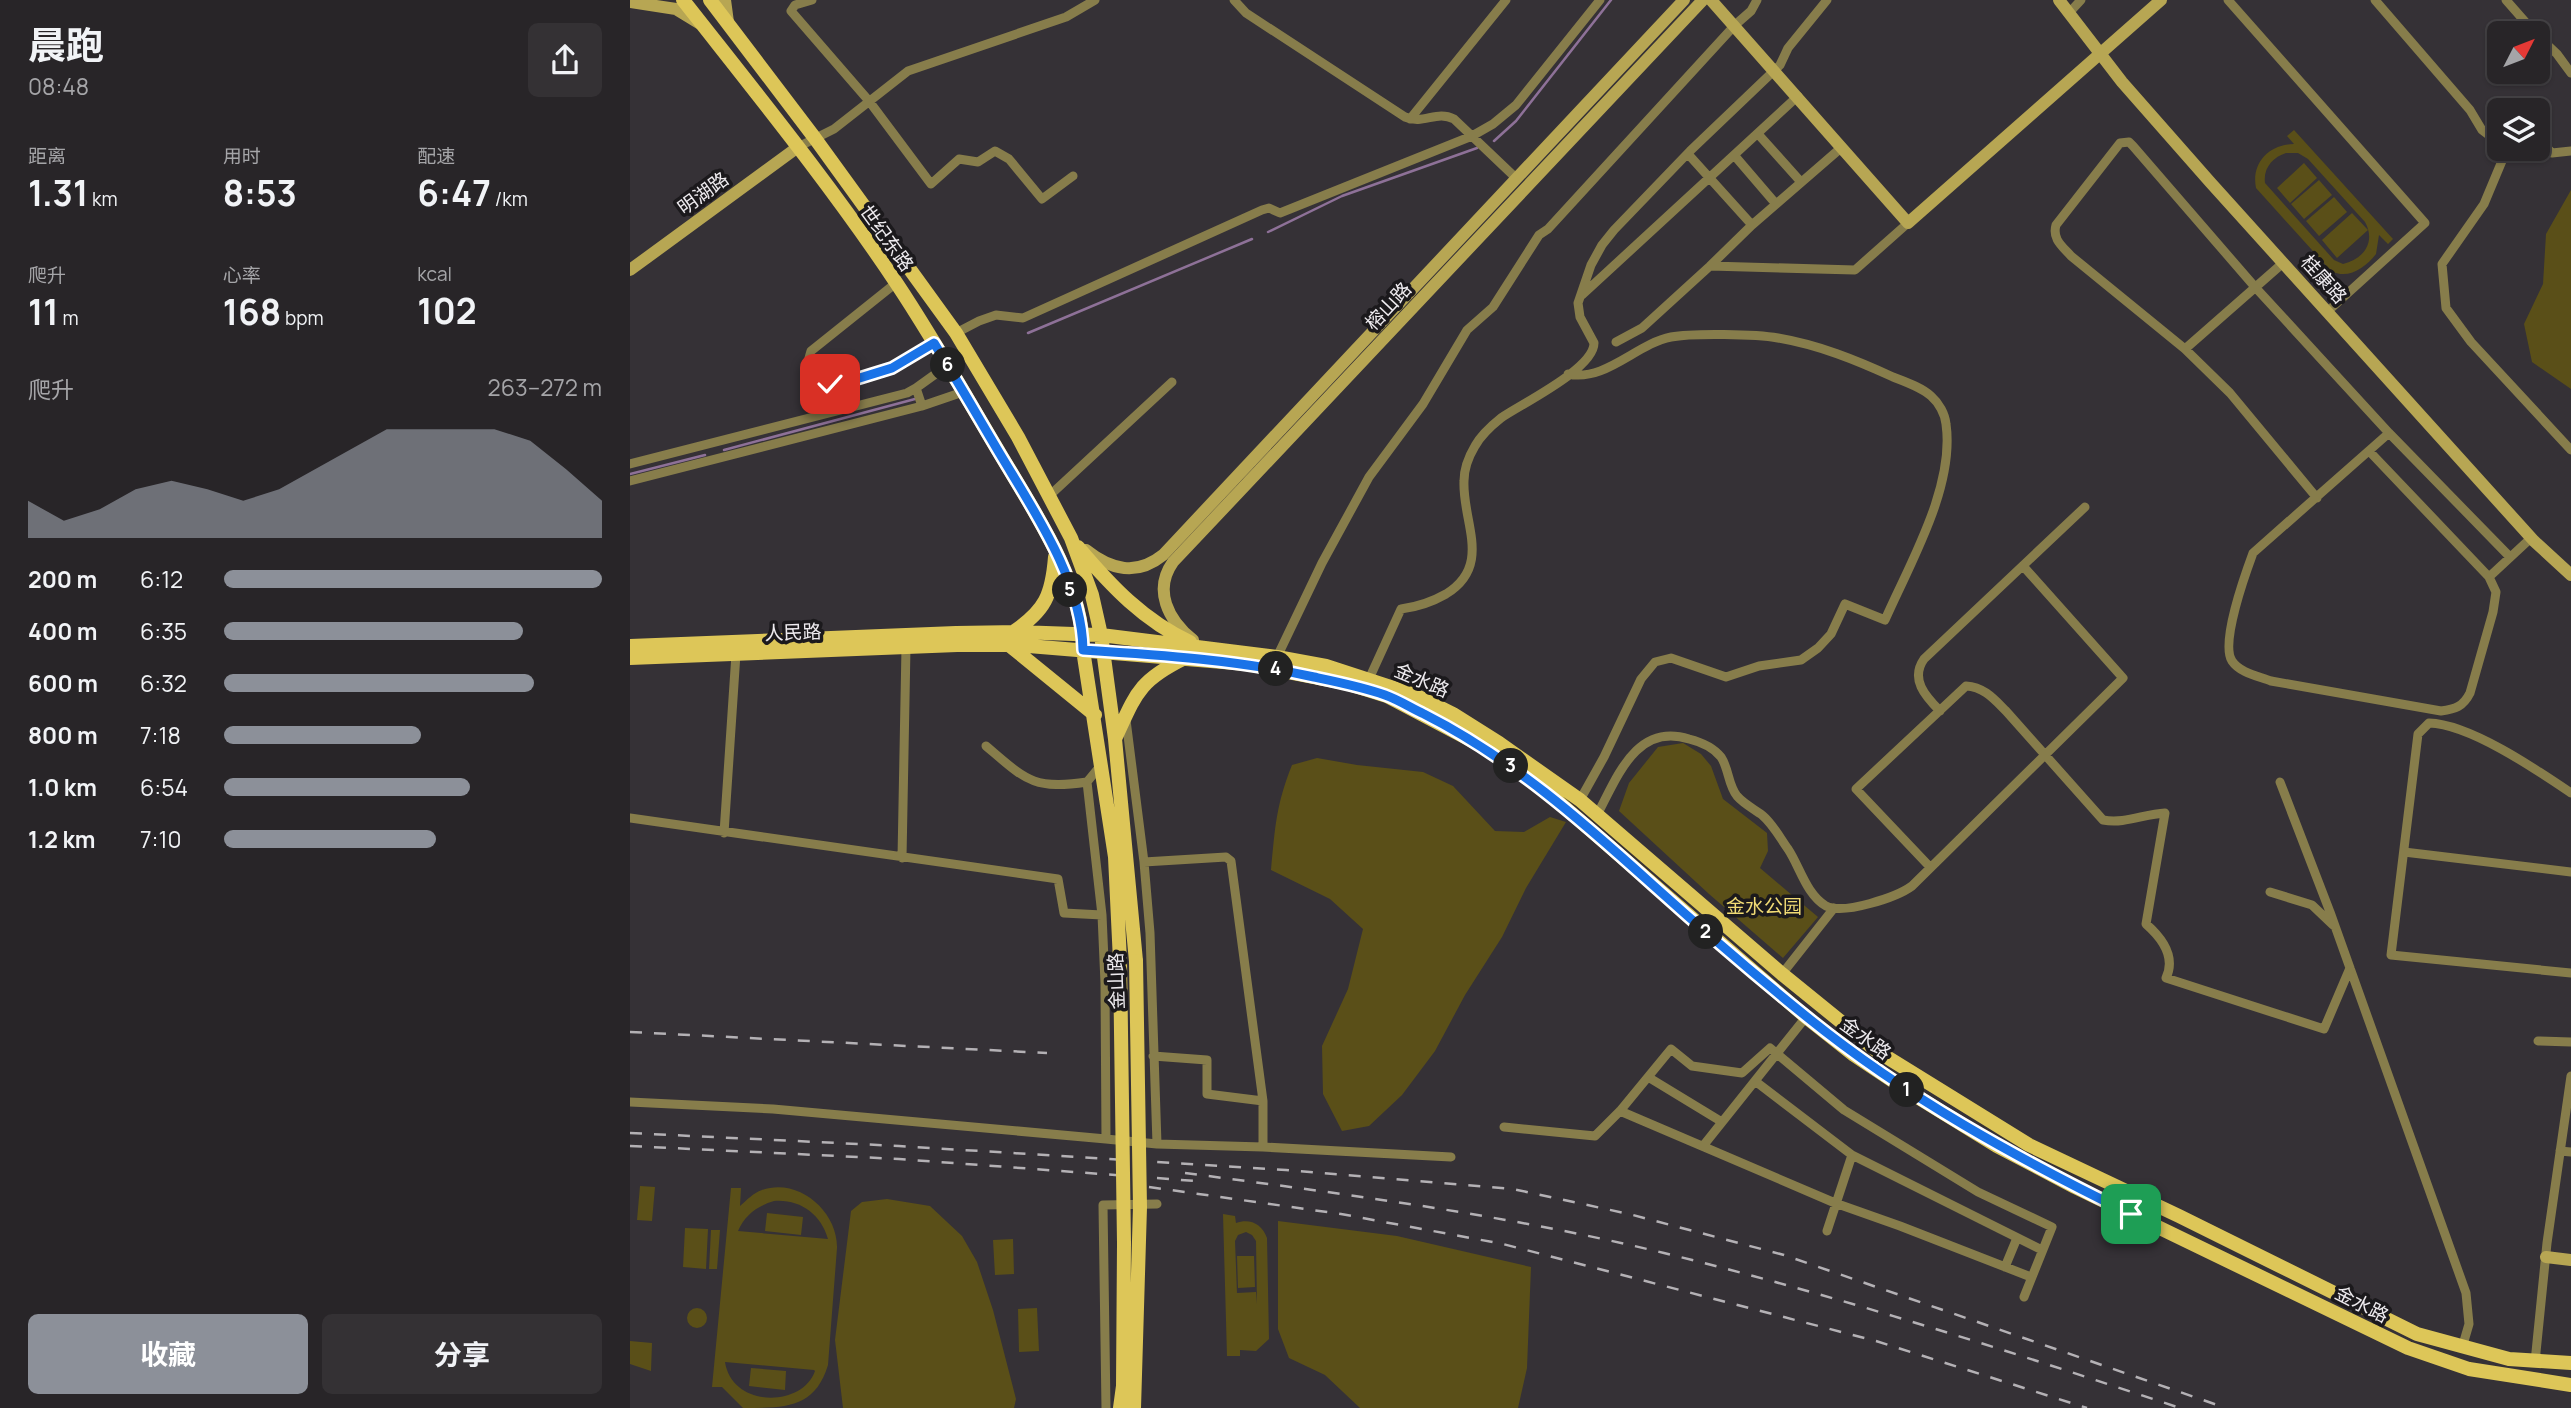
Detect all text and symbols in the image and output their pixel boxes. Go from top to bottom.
text: 晨跑 [28,18,104,70]
north arrow [2487,21,2550,84]
map controls [2487,21,2550,161]
button: share [528,23,602,97]
text: 08:48 [28,70,89,102]
button: layers [2487,98,2550,161]
text: 距离 [28,143,66,169]
text: 用时 [223,143,261,169]
text: 配速 [417,143,455,169]
street label: 明湖路 [672,166,734,220]
text: 1.31 [28,169,88,217]
text: 8:53 [223,169,297,217]
text: 6:47 [417,169,491,217]
text: km [88,186,118,212]
text: /km [491,186,528,212]
street label: 世纪东路 [854,200,920,276]
street label: 桂康路 [2295,249,2353,309]
text: kcal [417,261,452,287]
text: 爬升 [28,262,66,288]
text: 心率 [223,262,261,288]
street label: 榕山路 [1359,276,1417,336]
text: 102 [417,287,477,335]
text: 11 [28,288,59,336]
text: 168 [223,288,281,336]
text: m [59,305,79,331]
text: bpm [281,305,324,331]
pin: 6 [930,348,966,382]
text: 6 [942,351,953,377]
pin [800,354,860,414]
icon: check [811,365,849,403]
text: 263–272 m [488,371,602,403]
text: 爬升 [28,373,74,405]
text: 200 m [28,563,97,595]
text: 6:12 [140,563,183,595]
pin: 5 [1052,572,1088,608]
text: 5 [1064,576,1075,602]
text: 400 m [28,615,98,647]
text: 6:35 [140,615,187,647]
street label: 人民路 [764,618,822,646]
pin: 4 [1258,652,1294,686]
text: 4 [1270,655,1281,681]
street label: 金水路 [1391,657,1453,703]
text: 600 m [28,667,98,699]
text: 6:32 [140,667,187,699]
text: 800 m [28,719,98,751]
text: 7:18 [140,719,181,751]
pin: 3 [1494,748,1528,784]
text: 3 [1505,752,1516,778]
text: 1.0 km [28,771,97,803]
text: 6:54 [140,771,188,803]
text: 1.2 km [28,823,95,855]
text: 7:10 [140,823,181,855]
park label: 金水公园 [1726,893,1802,919]
pin: 2 [1688,914,1724,950]
text: 2 [1700,918,1711,944]
street label: 金山路 [1102,952,1130,1010]
street label: 金水路 [1835,1011,1897,1065]
pin: 1 [1890,1072,1924,1108]
text: 1 [1902,1076,1911,1102]
pin [2101,1184,2161,1244]
icon: arrive [2112,1195,2150,1233]
street label: 金水路 [2331,1279,2393,1329]
button: 收藏 [28,1314,308,1394]
button: 分享 [322,1314,602,1394]

